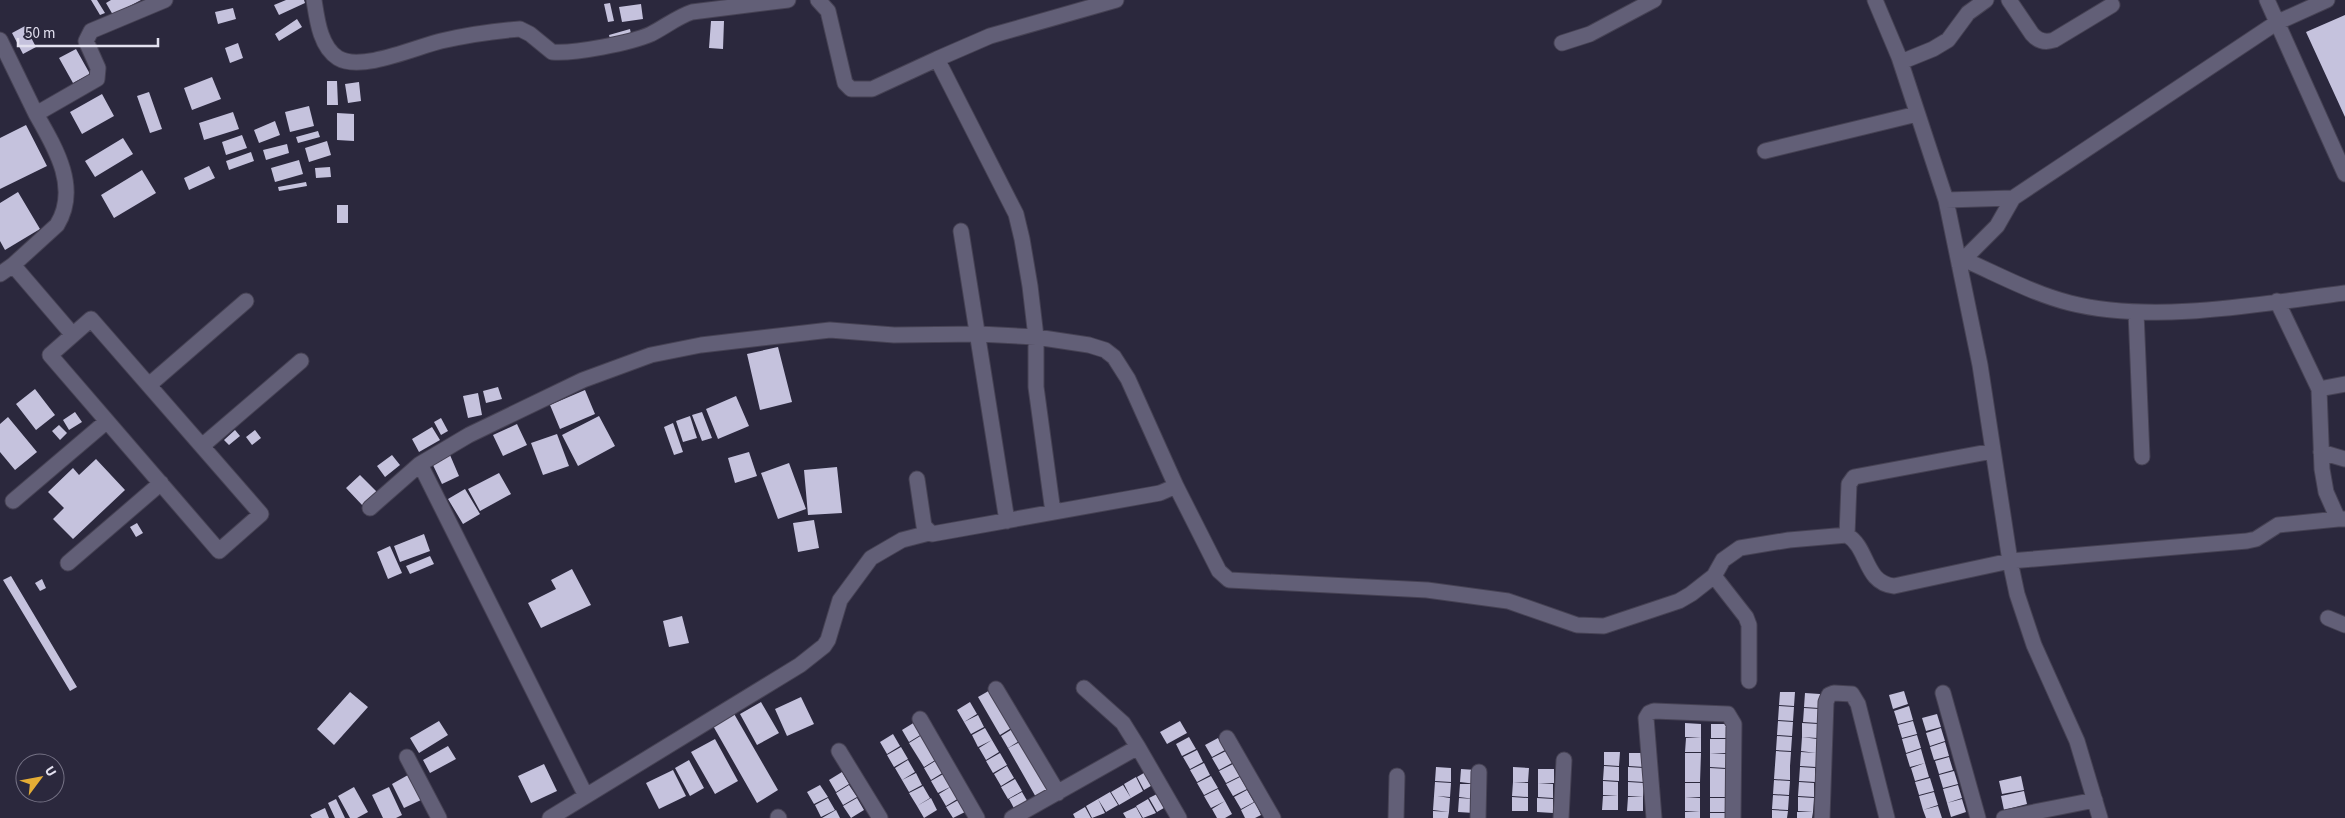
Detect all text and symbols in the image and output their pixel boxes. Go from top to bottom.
scale bar [18,15,158,47]
text: 50 m [25,23,55,44]
north arrow [15,753,65,803]
text: U [39,762,61,781]

